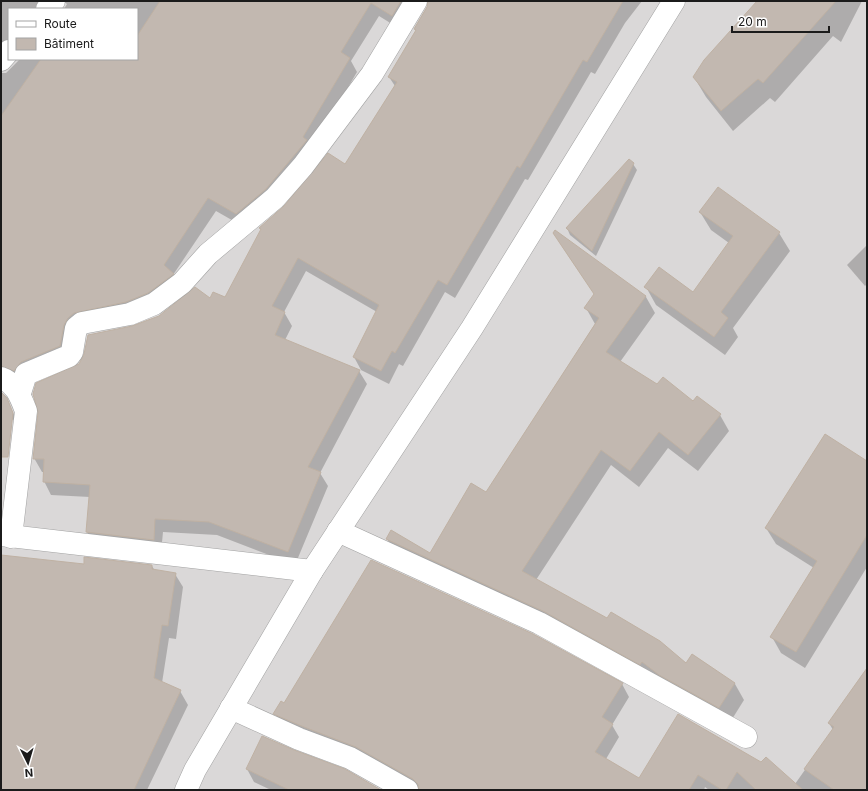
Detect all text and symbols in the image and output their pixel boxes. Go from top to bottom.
legend [8,8,138,60]
scale bar [732,8,829,34]
text: 20 m [738,14,767,29]
text: Route [44,16,77,31]
text: Bâtiment [44,36,94,51]
north arrow [8,743,48,783]
text: N [24,766,34,780]

